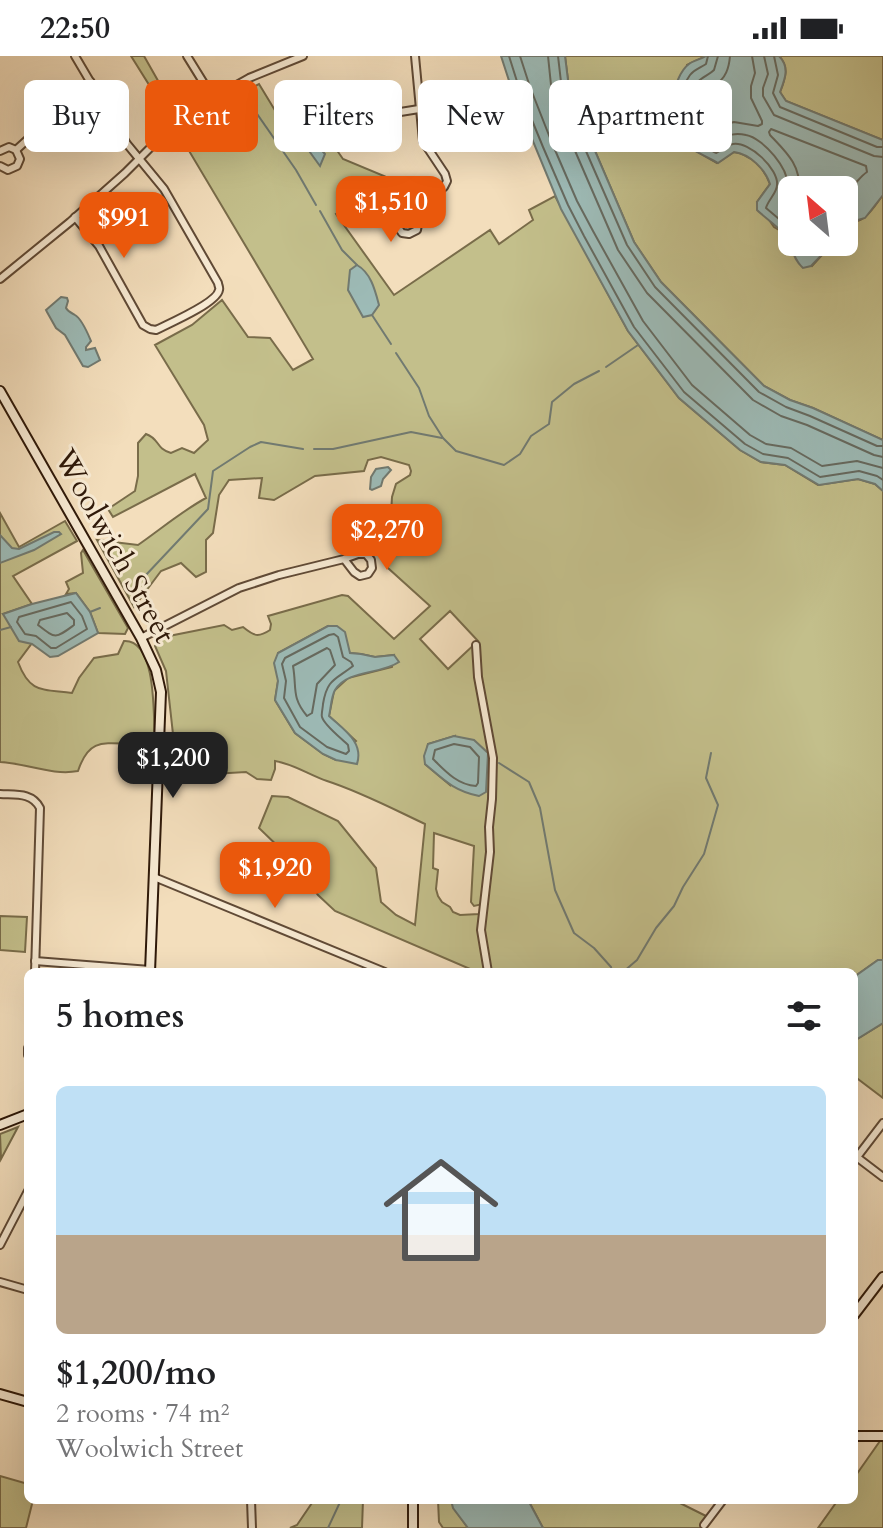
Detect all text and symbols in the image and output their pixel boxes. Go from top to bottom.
text: 22:50 [40,8,110,49]
chip: Buy [24,80,129,152]
chip: Rent [145,80,258,152]
chip: Filters [274,80,402,152]
chip: New [418,80,533,152]
chip: Apartment [549,80,732,152]
pin: $1,510 [326,176,456,244]
north arrow [778,176,858,256]
map controls [778,176,858,256]
text: $1,510 [354,184,428,219]
pin: $991 [77,192,171,260]
text: $991 [97,200,151,235]
street label: Woolwich Street [44,441,185,651]
pin: $2,270 [322,504,452,572]
text: $2,270 [350,512,424,547]
pin: $1,200 [108,732,238,800]
text: $1,200 [136,740,210,775]
pin: $1,920 [210,842,340,910]
text: $1,920 [238,850,312,885]
text: 5 homes [56,993,184,1039]
icon: filters [782,994,826,1038]
icon: home [369,1138,513,1282]
text: $1,200/mo [56,1350,216,1396]
text: 2 rooms · 74 m² [56,1396,229,1431]
text: Woolwich Street [56,1431,243,1466]

